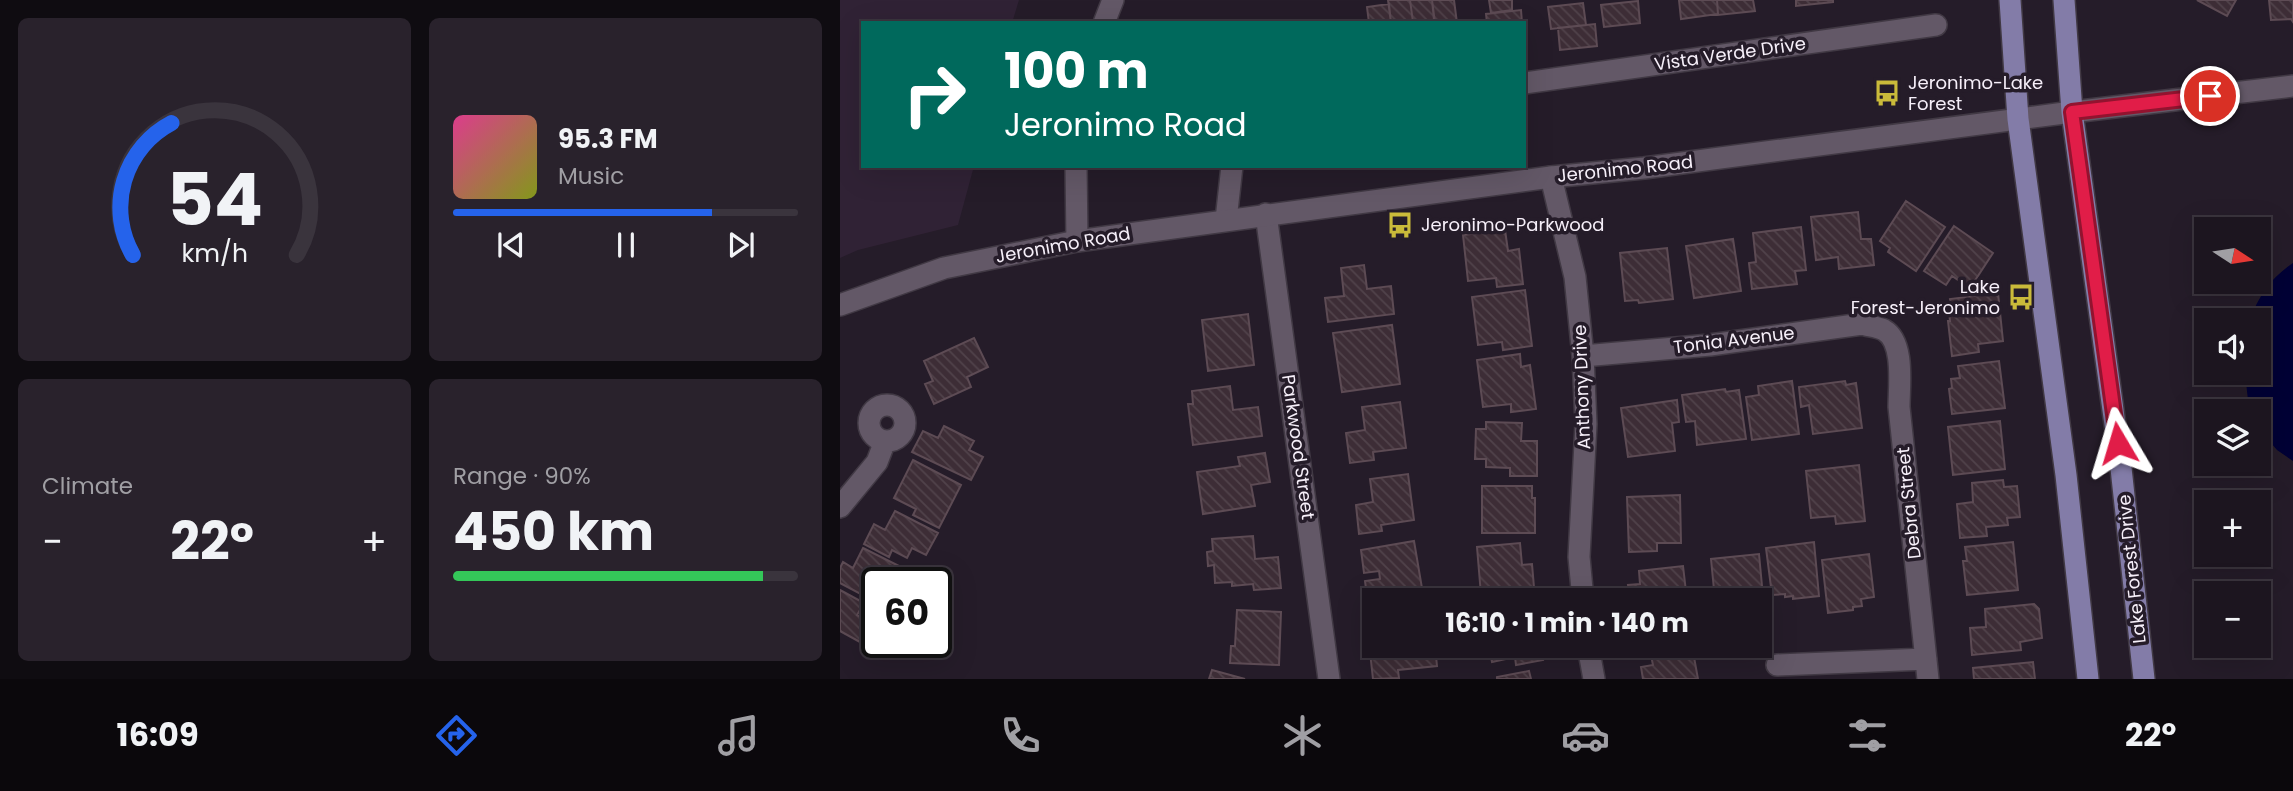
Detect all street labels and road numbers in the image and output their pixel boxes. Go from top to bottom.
street label: Vista Verde Drive [1653,30,1807,77]
street label: Jeronimo Road [1556,149,1694,188]
street label: Jeronimo Road [993,220,1132,269]
street label: Tonia Avenue [1672,320,1796,359]
street label: Anthony Drive [1567,324,1596,450]
street label: Parkwood Street [1276,373,1321,521]
street label: Debra Street [1890,446,1927,560]
street label: Lake Forest Drive [2111,493,2152,645]

